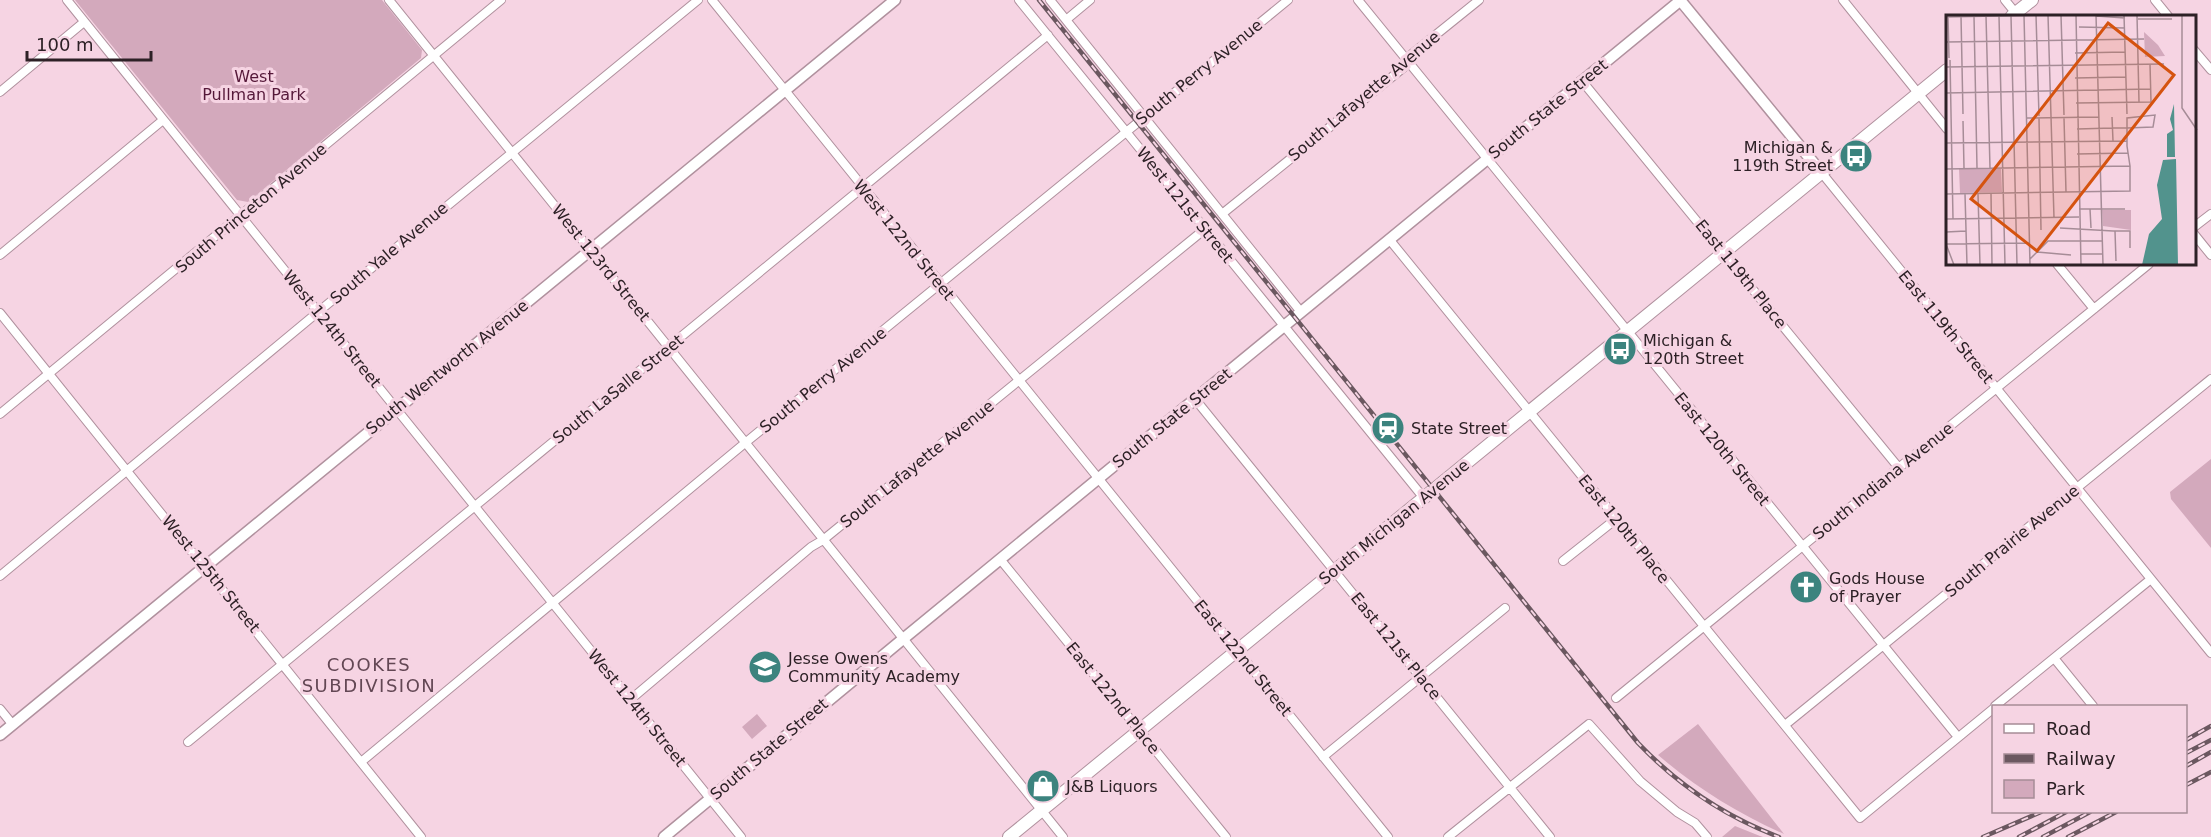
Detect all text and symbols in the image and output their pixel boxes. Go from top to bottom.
street label: South Perry Avenue [1132,15,1266,129]
inset map [1946,15,2196,266]
scale bar [27,24,152,62]
street label: South Lafayette Avenue [1284,27,1444,165]
text: 100 m [36,34,94,55]
street label: South State Street [1485,55,1611,163]
park label: West Pullman Park [202,67,307,104]
place label: Michigan & 119th Street [1732,138,1833,175]
bus stop icon: Michigan & 119th Street [1838,138,1874,174]
street label: South Princeton Avenue [172,139,330,277]
street label: West 121st Street [1133,143,1237,267]
street label: West 122nd Street [850,176,958,304]
street label: South Yale Avenue [326,198,452,308]
street label: West 123rd Street [548,201,654,325]
street label: East 119th Place [1691,216,1791,332]
street label: West 124th Street [279,267,385,391]
street label: East 119th Street [1894,267,1998,387]
street label: South Wentworth Avenue [362,296,532,438]
street label: South Perry Avenue [756,323,890,437]
street label: South LaSalle Street [549,330,687,448]
bus stop icon: Michigan & 120th Street [1602,331,1638,367]
place label: Michigan & 120th Street [1643,331,1744,368]
street label: South State Street [1109,364,1235,472]
street label: East 120th Street [1670,389,1774,509]
street label: South Lafayette Avenue [836,396,998,532]
station icon: State Street [1370,410,1406,446]
street label: South Indiana Avenue [1809,418,1957,544]
place label: State Street [1411,419,1507,438]
street label: South Michigan Avenue [1315,456,1473,588]
street label: East 120th Place [1574,471,1674,587]
street label: South Prairie Avenue [1941,481,2083,601]
street label: West 125th Street [158,512,264,636]
church icon: Gods House of Prayer [1788,569,1824,605]
place label: Gods House of Prayer [1829,569,1925,606]
street label: East 121st Place [1347,589,1445,703]
street label: East 122nd Street [1190,596,1296,720]
street label: East 122nd Place [1062,638,1164,758]
street label: West 124th Street [584,646,690,770]
school or university icon: Jesse Owens Community Academy [747,649,783,685]
place label: Jesse Owens Community Academy [787,649,960,686]
district label: COOKES SUBDIVISION [302,654,436,696]
street label: South State Street [706,694,832,804]
legend [1992,705,2187,813]
text: Road [2046,718,2091,739]
text: Railway [2046,748,2116,769]
shop icon: J&B Liquors [1025,768,1061,804]
place label: J&B Liquors [1065,777,1158,796]
text: Park [2046,778,2085,799]

